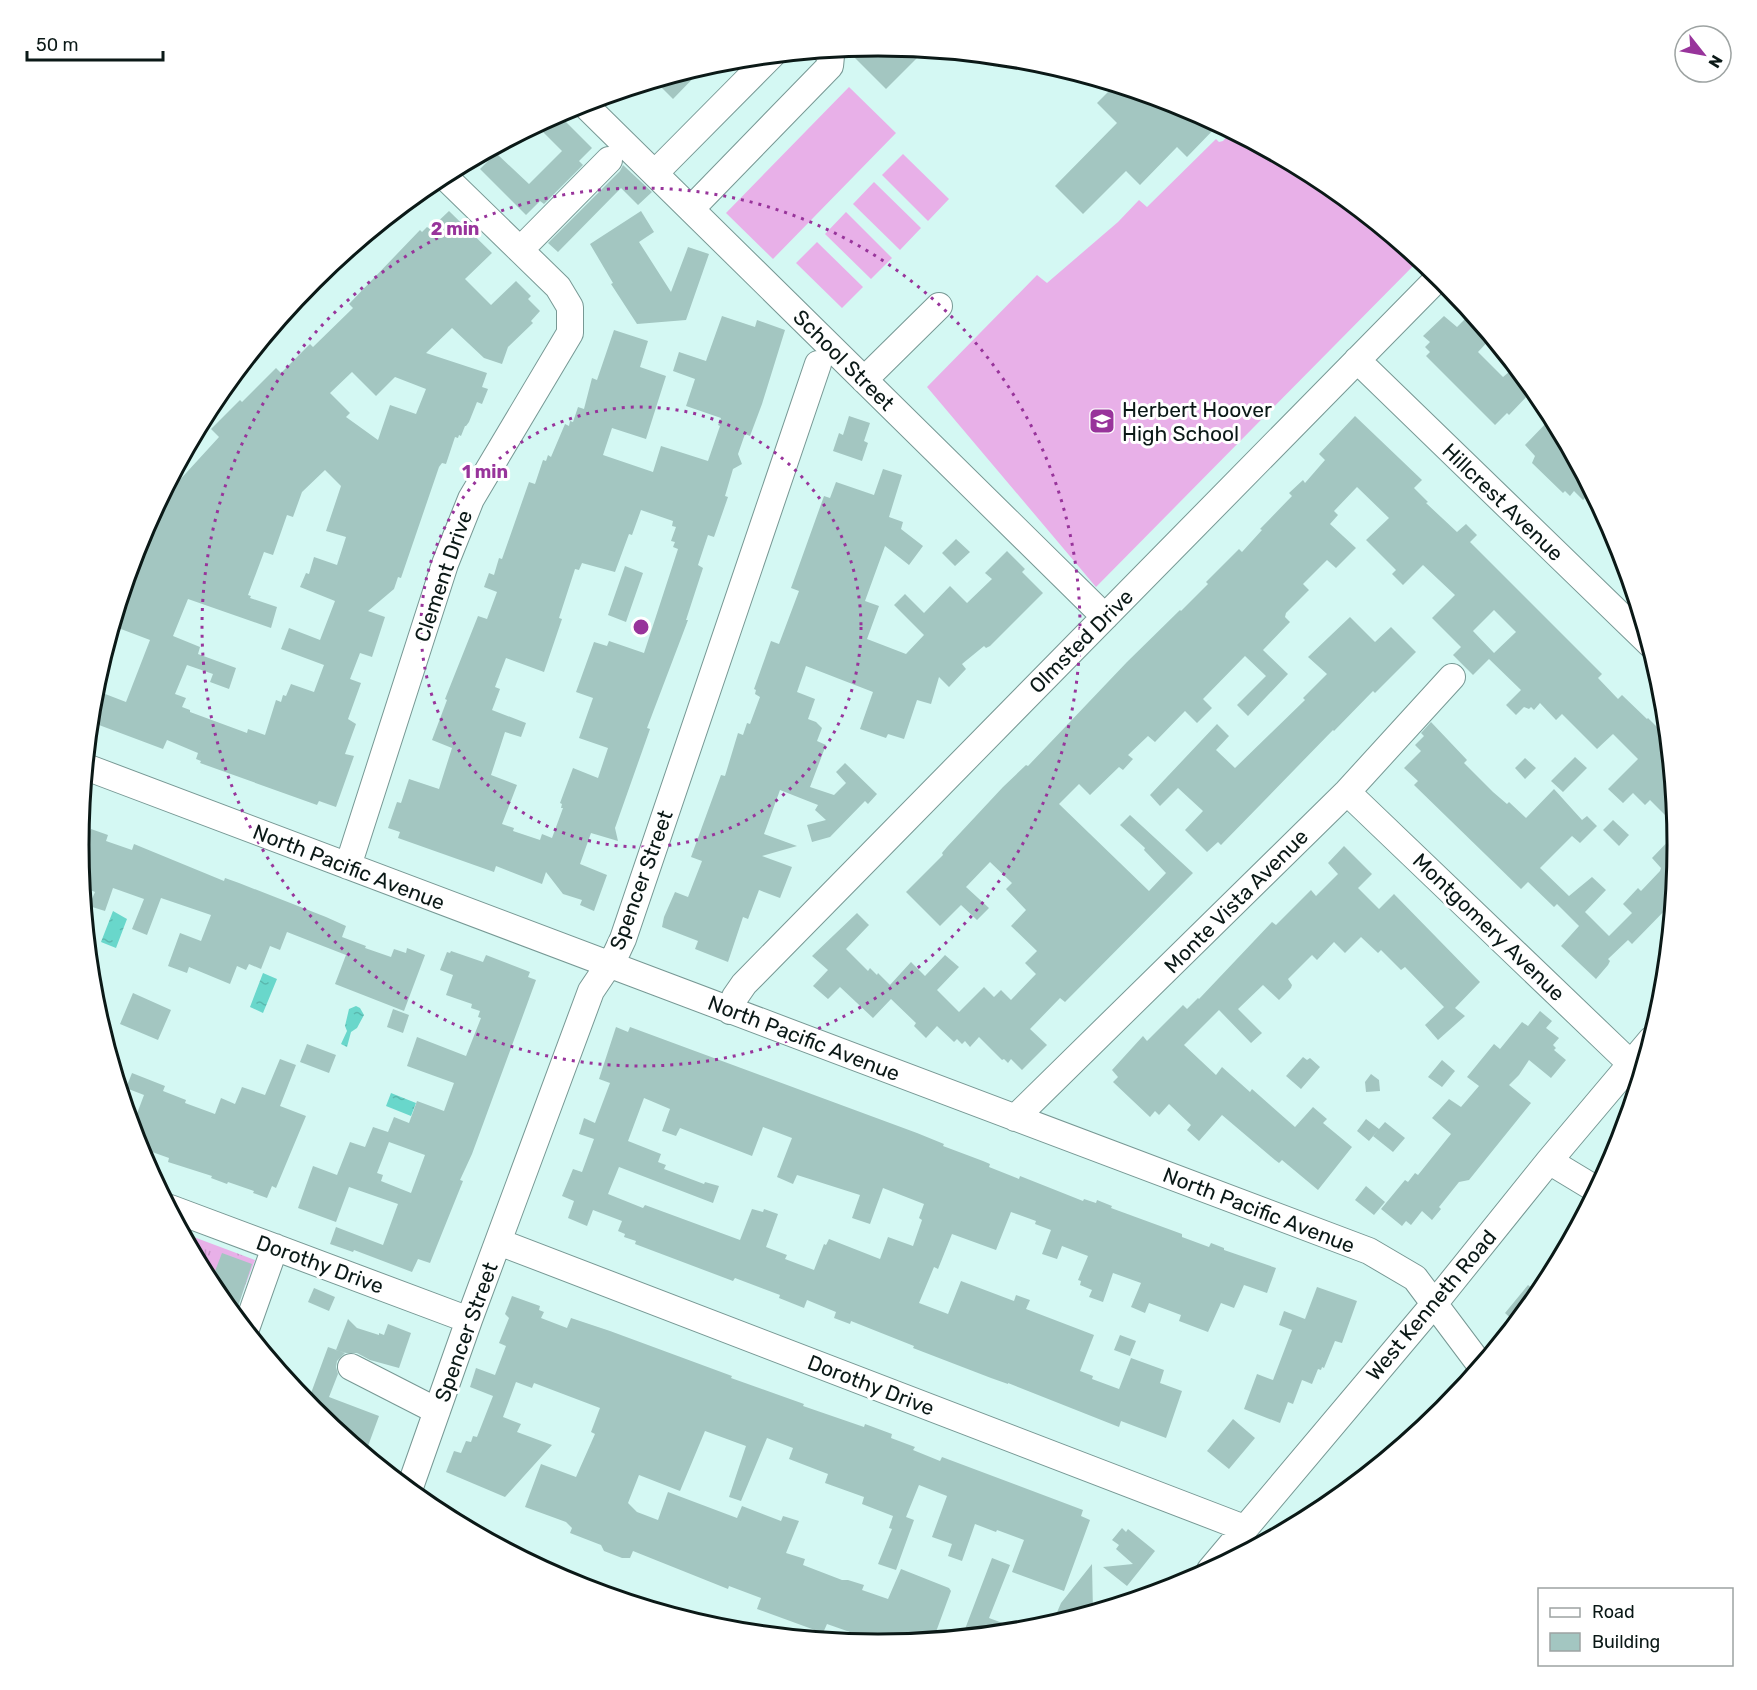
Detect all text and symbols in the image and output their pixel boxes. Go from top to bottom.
scale bar [27,24,164,62]
north arrow [1673,24,1733,84]
text: 50 m [36,34,79,56]
text: N [1704,52,1727,71]
text: 2 min [431,218,479,240]
street label: School Street [788,304,900,416]
place label: Herbert Hoover High School [1122,397,1272,446]
school or university icon: Herbert Hoover High School [1087,406,1117,436]
street label: Hillcrest Avenue [1437,438,1569,566]
text: 1 min [462,461,508,483]
street label: Clement Drive [409,507,477,645]
street label: Olmsted Drive [1024,584,1138,698]
centre of rings [631,617,651,637]
street label: Spencer Street [604,807,678,953]
street label: North Pacific Avenue [249,819,449,915]
street label: Monte Vista Avenue [1159,824,1313,978]
street label: Montgomery Avenue [1408,848,1570,1006]
street label: North Pacific Avenue [704,990,904,1086]
street label: North Pacific Avenue [1159,1162,1359,1258]
street label: West Kenneth Road [1361,1225,1501,1385]
street label: Dorothy Drive [253,1229,387,1299]
street label: Spencer Street [429,1259,503,1405]
street label: Dorothy Drive [804,1349,938,1421]
legend [1538,1588,1733,1666]
text: Road [1592,1601,1635,1623]
text: Building [1592,1631,1660,1653]

